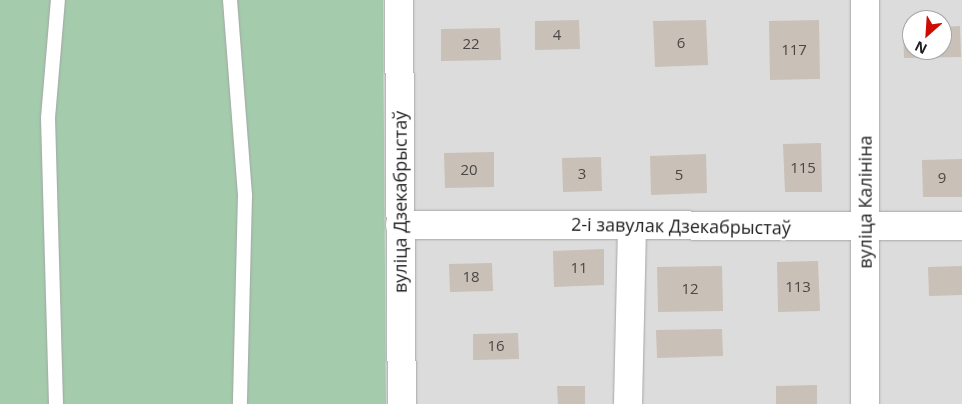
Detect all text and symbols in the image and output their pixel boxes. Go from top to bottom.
north arrow [902,10,952,60]
house number: 4 [553,26,561,44]
house number: 6 [677,34,685,52]
house number: 22 [462,35,480,53]
text: N [911,37,930,59]
house number: 117 [781,41,807,59]
street label: вуліца Дзекабрыстаў [389,111,411,293]
street label: вуліца Калініна [854,135,876,269]
house number: 115 [790,159,816,177]
house number: 20 [460,161,478,179]
house number: 3 [578,165,586,183]
house number: 5 [675,166,683,184]
house number: 9 [938,169,946,187]
street label: 2-і завулак Дзекабрыстаў [571,213,791,239]
house number: 11 [570,259,588,277]
house number: 18 [462,268,480,286]
house number: 113 [785,278,811,296]
house number: 12 [681,280,699,298]
house number: 16 [487,337,505,355]

